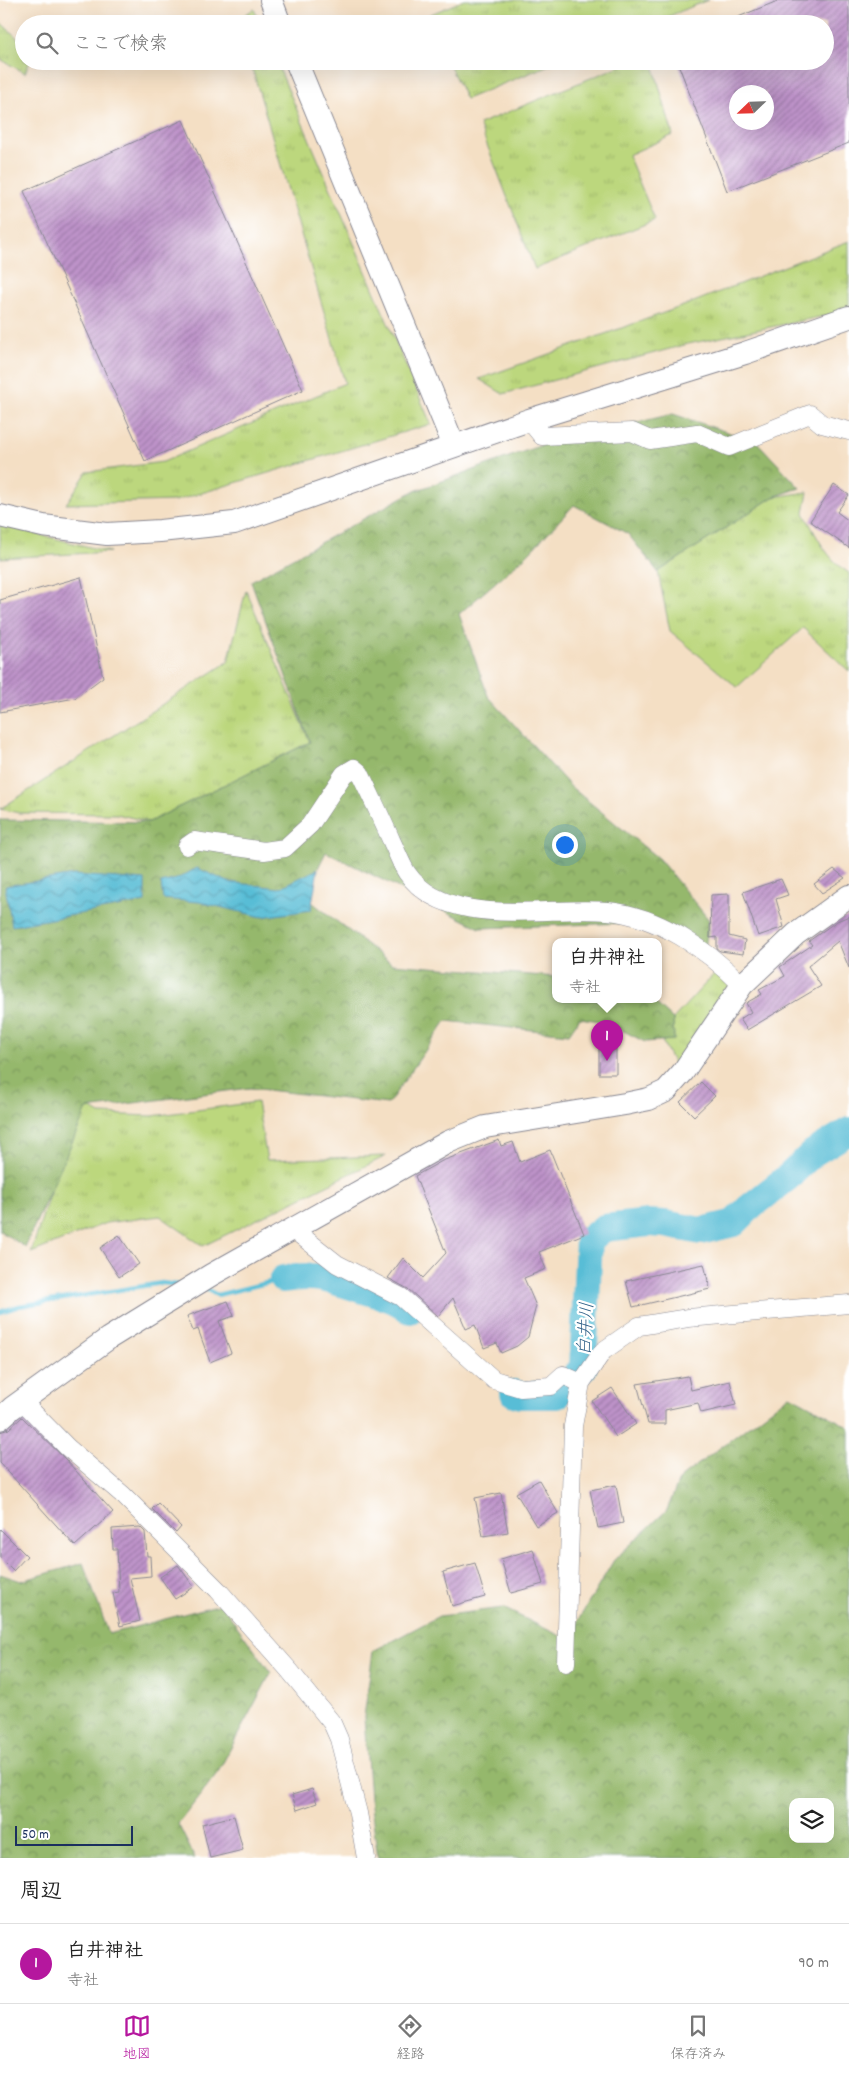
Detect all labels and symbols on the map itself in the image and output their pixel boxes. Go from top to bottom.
north arrow [729,85,774,130]
your location [552,832,578,858]
pin: 1 [591,1020,623,1061]
water label: 白井川 [574,1302,601,1357]
scale bar [15,1823,132,1846]

